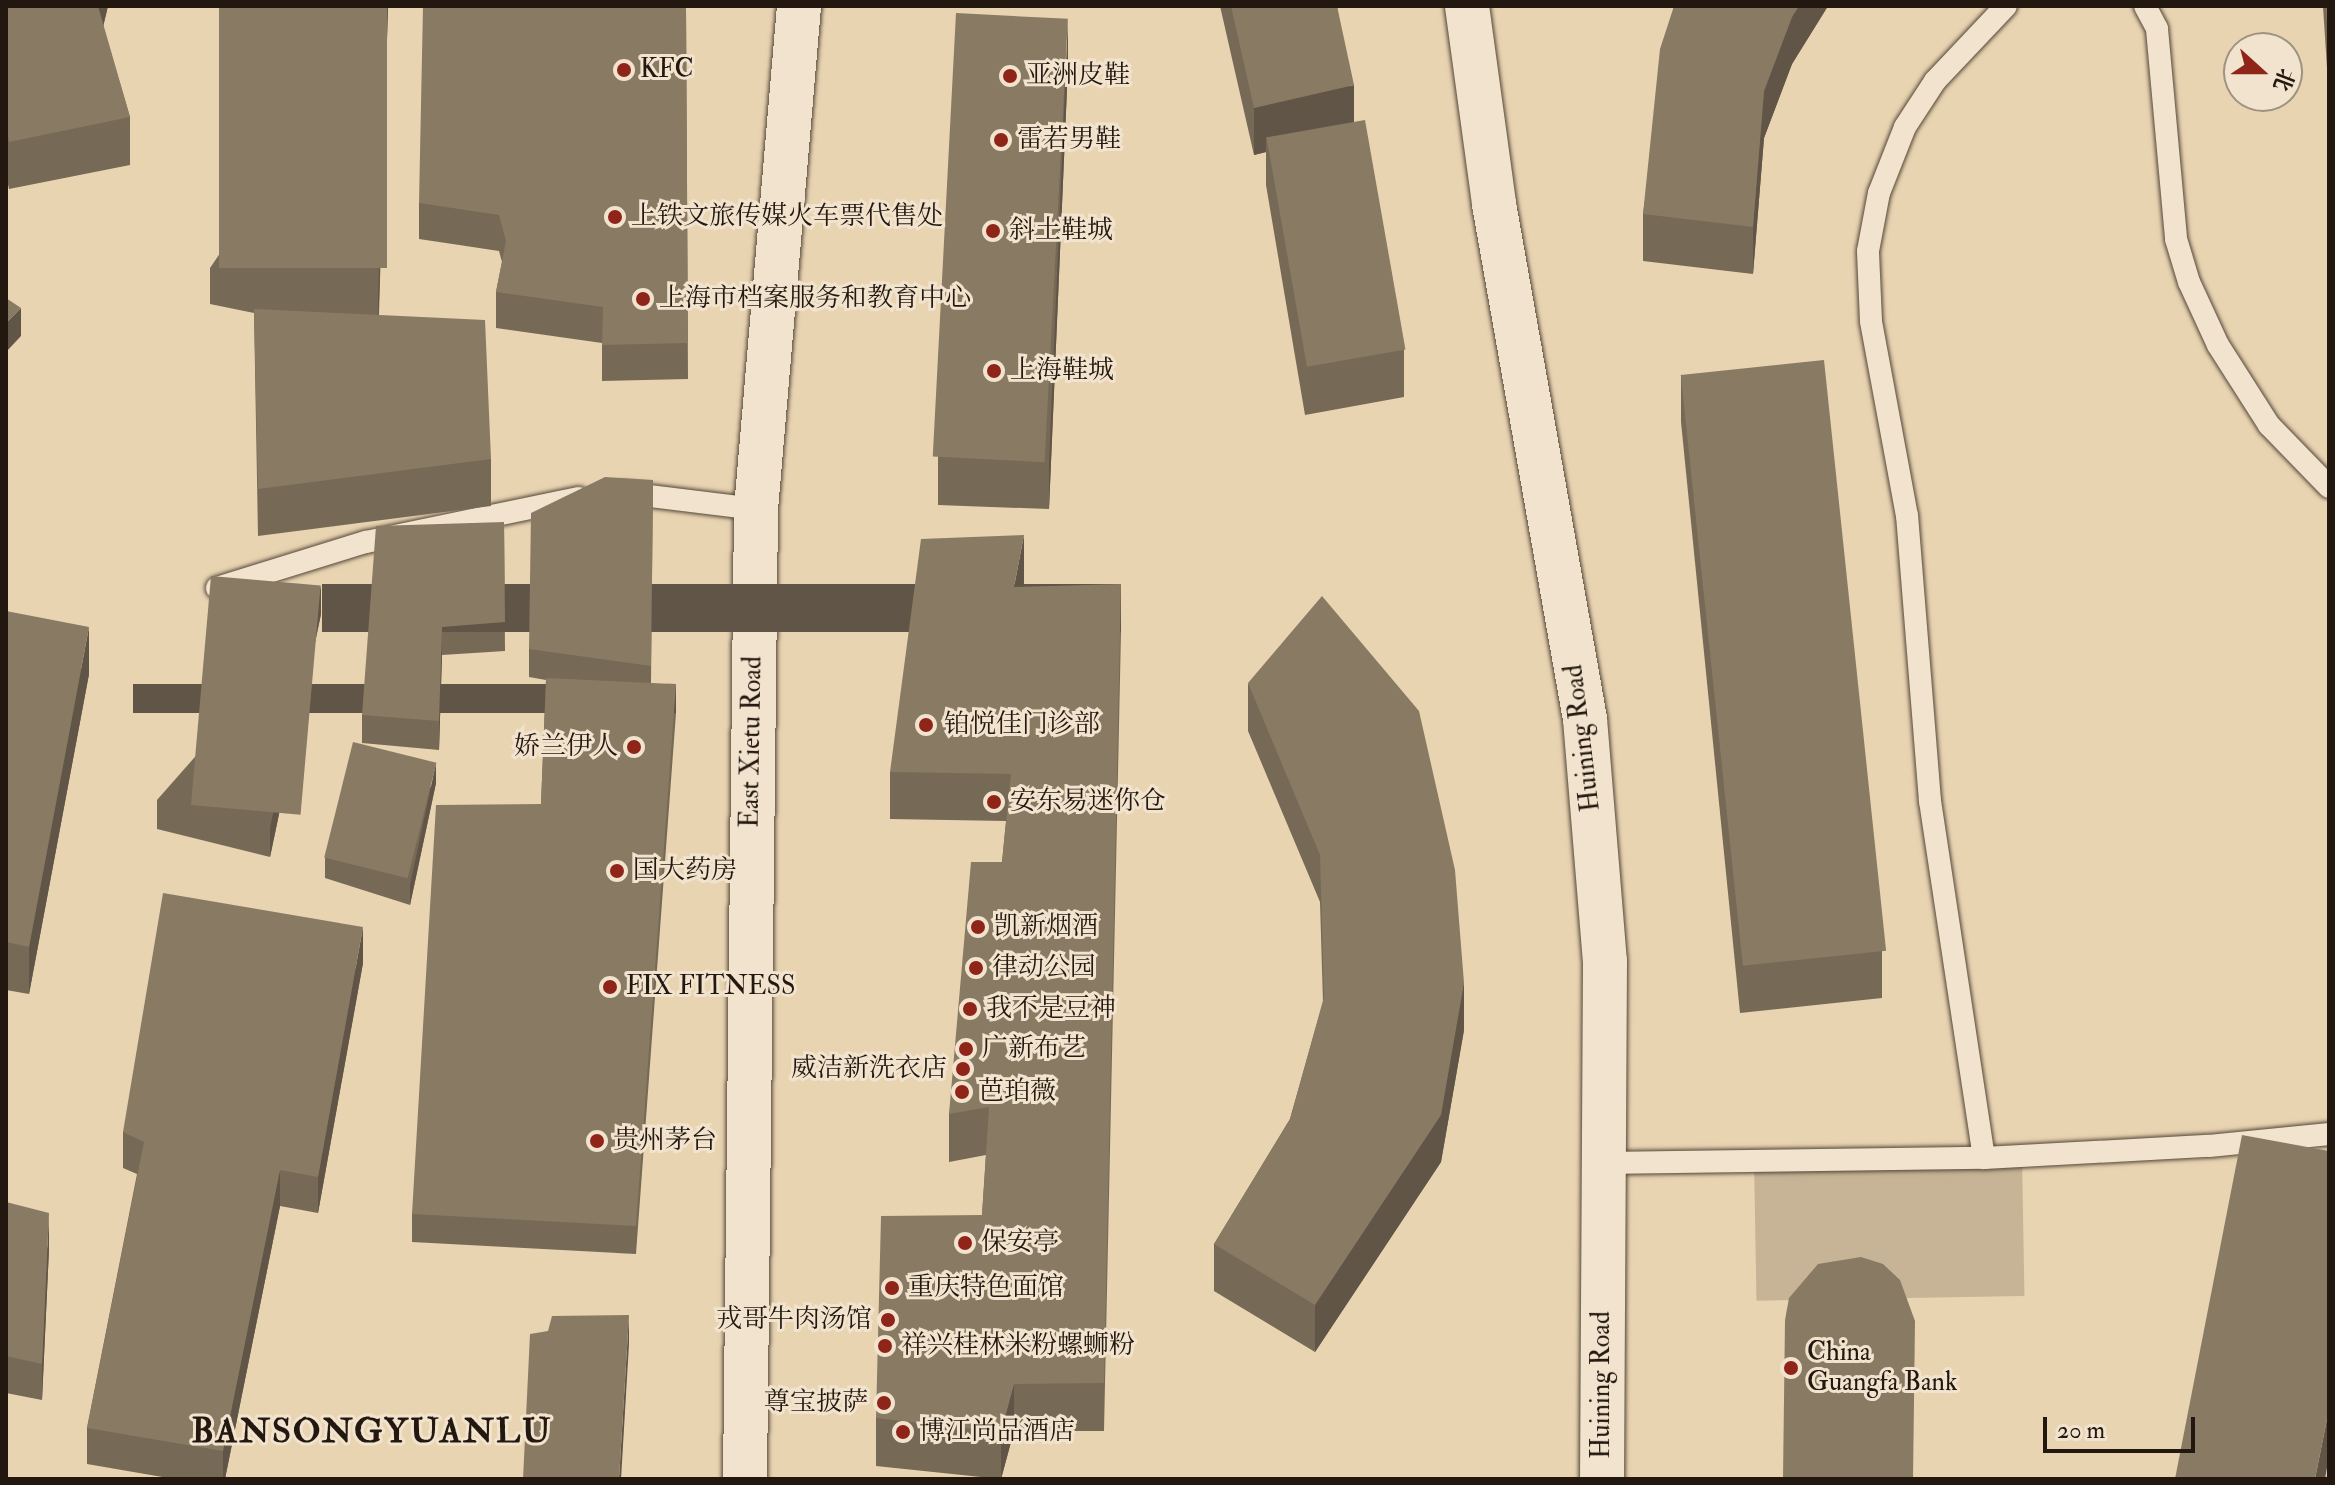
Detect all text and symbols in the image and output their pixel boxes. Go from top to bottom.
north arrow [2223,32,2303,112]
place label: KFC [640,54,694,86]
place label: 亚洲皮鞋 [1026,60,1130,92]
marker: KFC [615,61,633,79]
text: 北 [2267,65,2301,95]
marker: 亚洲皮鞋 [1001,67,1019,85]
place label: 雷若男鞋 [1017,124,1121,156]
marker: 雷若男鞋 [992,131,1010,149]
place label: 上铁文旅传媒火车票代售处 [631,201,943,233]
marker: 上铁文旅传媒火车票代售处 [606,208,624,226]
place label: 斜土鞋城 [1009,215,1113,247]
marker: 斜土鞋城 [984,222,1002,240]
place label: 上海市档案服务和教育中心 [659,283,971,315]
marker: 上海市档案服务和教育中心 [634,290,652,308]
place label: 上海鞋城 [1010,355,1114,387]
marker: 上海鞋城 [985,362,1003,380]
street label: East Xietu Road [735,656,769,828]
street label: Huining Road [1559,663,1607,813]
place label: 铂悦佳门诊部 [944,709,1100,741]
marker: 铂悦佳门诊部 [915,714,937,736]
place label: 娇兰伊人 [514,731,618,763]
marker: 娇兰伊人 [625,738,643,756]
place label: 安东易迷你仓 [1010,786,1166,818]
marker: 安东易迷你仓 [985,793,1003,811]
place label: 国大药房 [633,855,737,887]
marker: 国大药房 [608,862,626,880]
place label: 凯新烟酒 [994,911,1098,943]
marker: 凯新烟酒 [969,918,987,936]
place label: 律动公园 [992,952,1096,984]
marker: 律动公园 [967,959,985,977]
place label: FIX FITNESS [626,971,795,1003]
marker: FIX FITNESS [601,978,619,996]
place label: 我不是豆神 [986,993,1116,1025]
marker: 我不是豆神 [961,1000,979,1018]
place label: 广新布艺 [982,1033,1086,1065]
marker: 广新布艺 [957,1040,975,1058]
place label: 威洁新洗衣店 [791,1053,947,1085]
marker: 威洁新洗衣店 [954,1060,972,1078]
place label: 芭珀薇 [978,1076,1056,1108]
marker: 芭珀薇 [953,1083,971,1101]
place label: 贵州茅台 [613,1125,717,1157]
marker: 贵州茅台 [588,1132,606,1150]
place label: 保安亭 [981,1227,1059,1259]
marker: 保安亭 [956,1234,974,1252]
place label: 重庆特色面馆 [908,1272,1064,1304]
marker: 重庆特色面馆 [883,1279,901,1297]
place label: 戎哥牛肉汤馆 [716,1304,872,1336]
marker: 戎哥牛肉汤馆 [879,1311,897,1329]
street label: Huining Road [1586,1311,1618,1459]
place label: 祥兴桂林米粉螺蛳粉 [901,1330,1135,1362]
marker: 祥兴桂林米粉螺蛳粉 [876,1337,894,1355]
place label: China Guangfa Bank [1807,1337,1957,1398]
marker: China Guangfa Bank [1782,1359,1800,1377]
place label: 尊宝披萨 [764,1387,868,1419]
marker: 尊宝披萨 [875,1394,893,1412]
scale bar [2047,1401,2199,1451]
district label: BANSONGYUANLU [192,1412,552,1452]
text: 20 m [2057,1415,2105,1446]
place label: 博江尚品酒店 [919,1416,1075,1448]
marker: 博江尚品酒店 [894,1423,912,1441]

